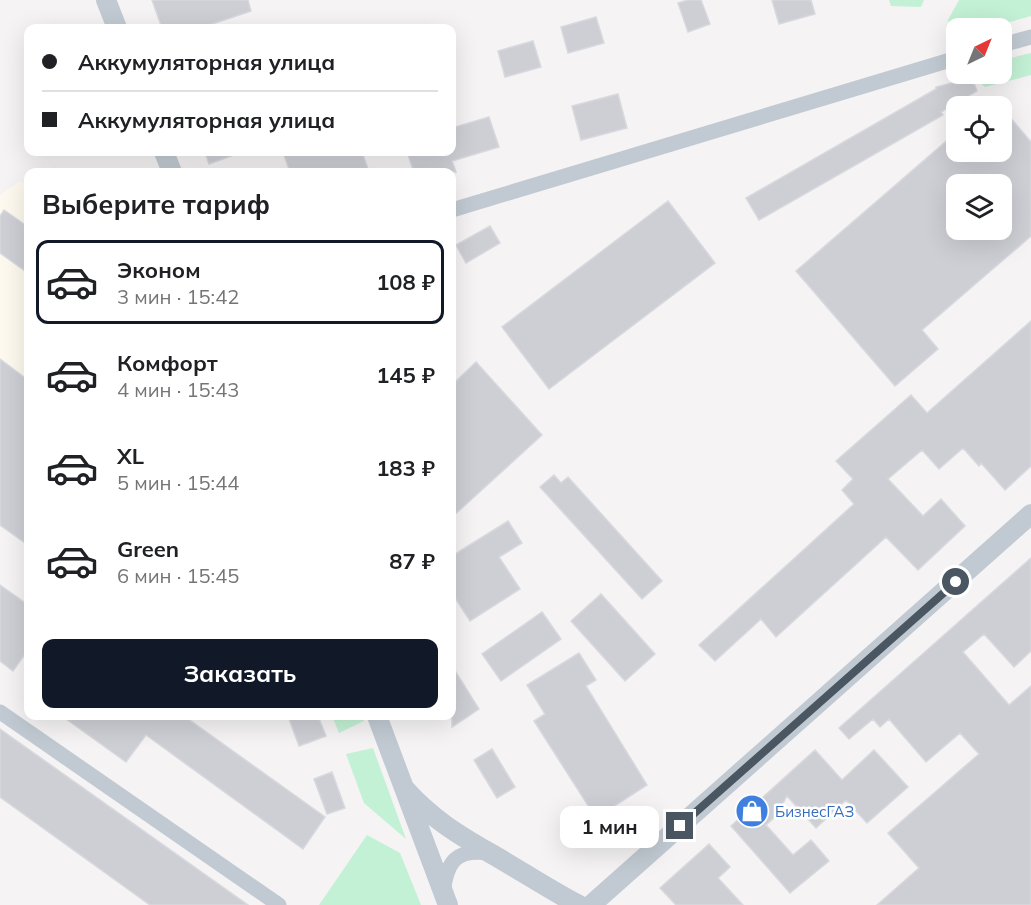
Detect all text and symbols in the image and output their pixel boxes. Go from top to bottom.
north arrow [946,18,1012,84]
map controls [946,18,1012,240]
text: Аккумуляторная улица [78,48,335,76]
button: locate [946,96,1012,162]
text: Аккумуляторная улица [78,106,335,134]
button: layers [946,174,1012,240]
text: Выберите тариф [42,187,270,221]
icon: car [45,255,99,309]
text: Эконом [117,256,201,284]
text: 108 ₽ [376,268,435,296]
text: 3 мин · 15:42 [117,284,239,309]
icon: car [45,348,99,402]
text: Комфорт [117,349,218,377]
text: 145 ₽ [376,361,435,389]
text: 4 мин · 15:43 [117,377,239,402]
icon: car [45,441,99,495]
text: XL [117,442,144,470]
text: 183 ₽ [376,454,435,482]
text: 5 мин · 15:44 [117,470,239,495]
icon: car [45,534,99,588]
text: Green [117,535,179,563]
text: 87 ₽ [389,547,435,575]
text: 6 мин · 15:45 [117,563,239,588]
route start [942,568,969,595]
button: Заказать [42,639,438,708]
shop icon: БизнесГАЗ [734,793,770,829]
place label: БизнесГАЗ [775,802,854,821]
callout: 1 мин [560,805,659,847]
route end [666,812,693,839]
text: 1 мин [581,814,638,839]

